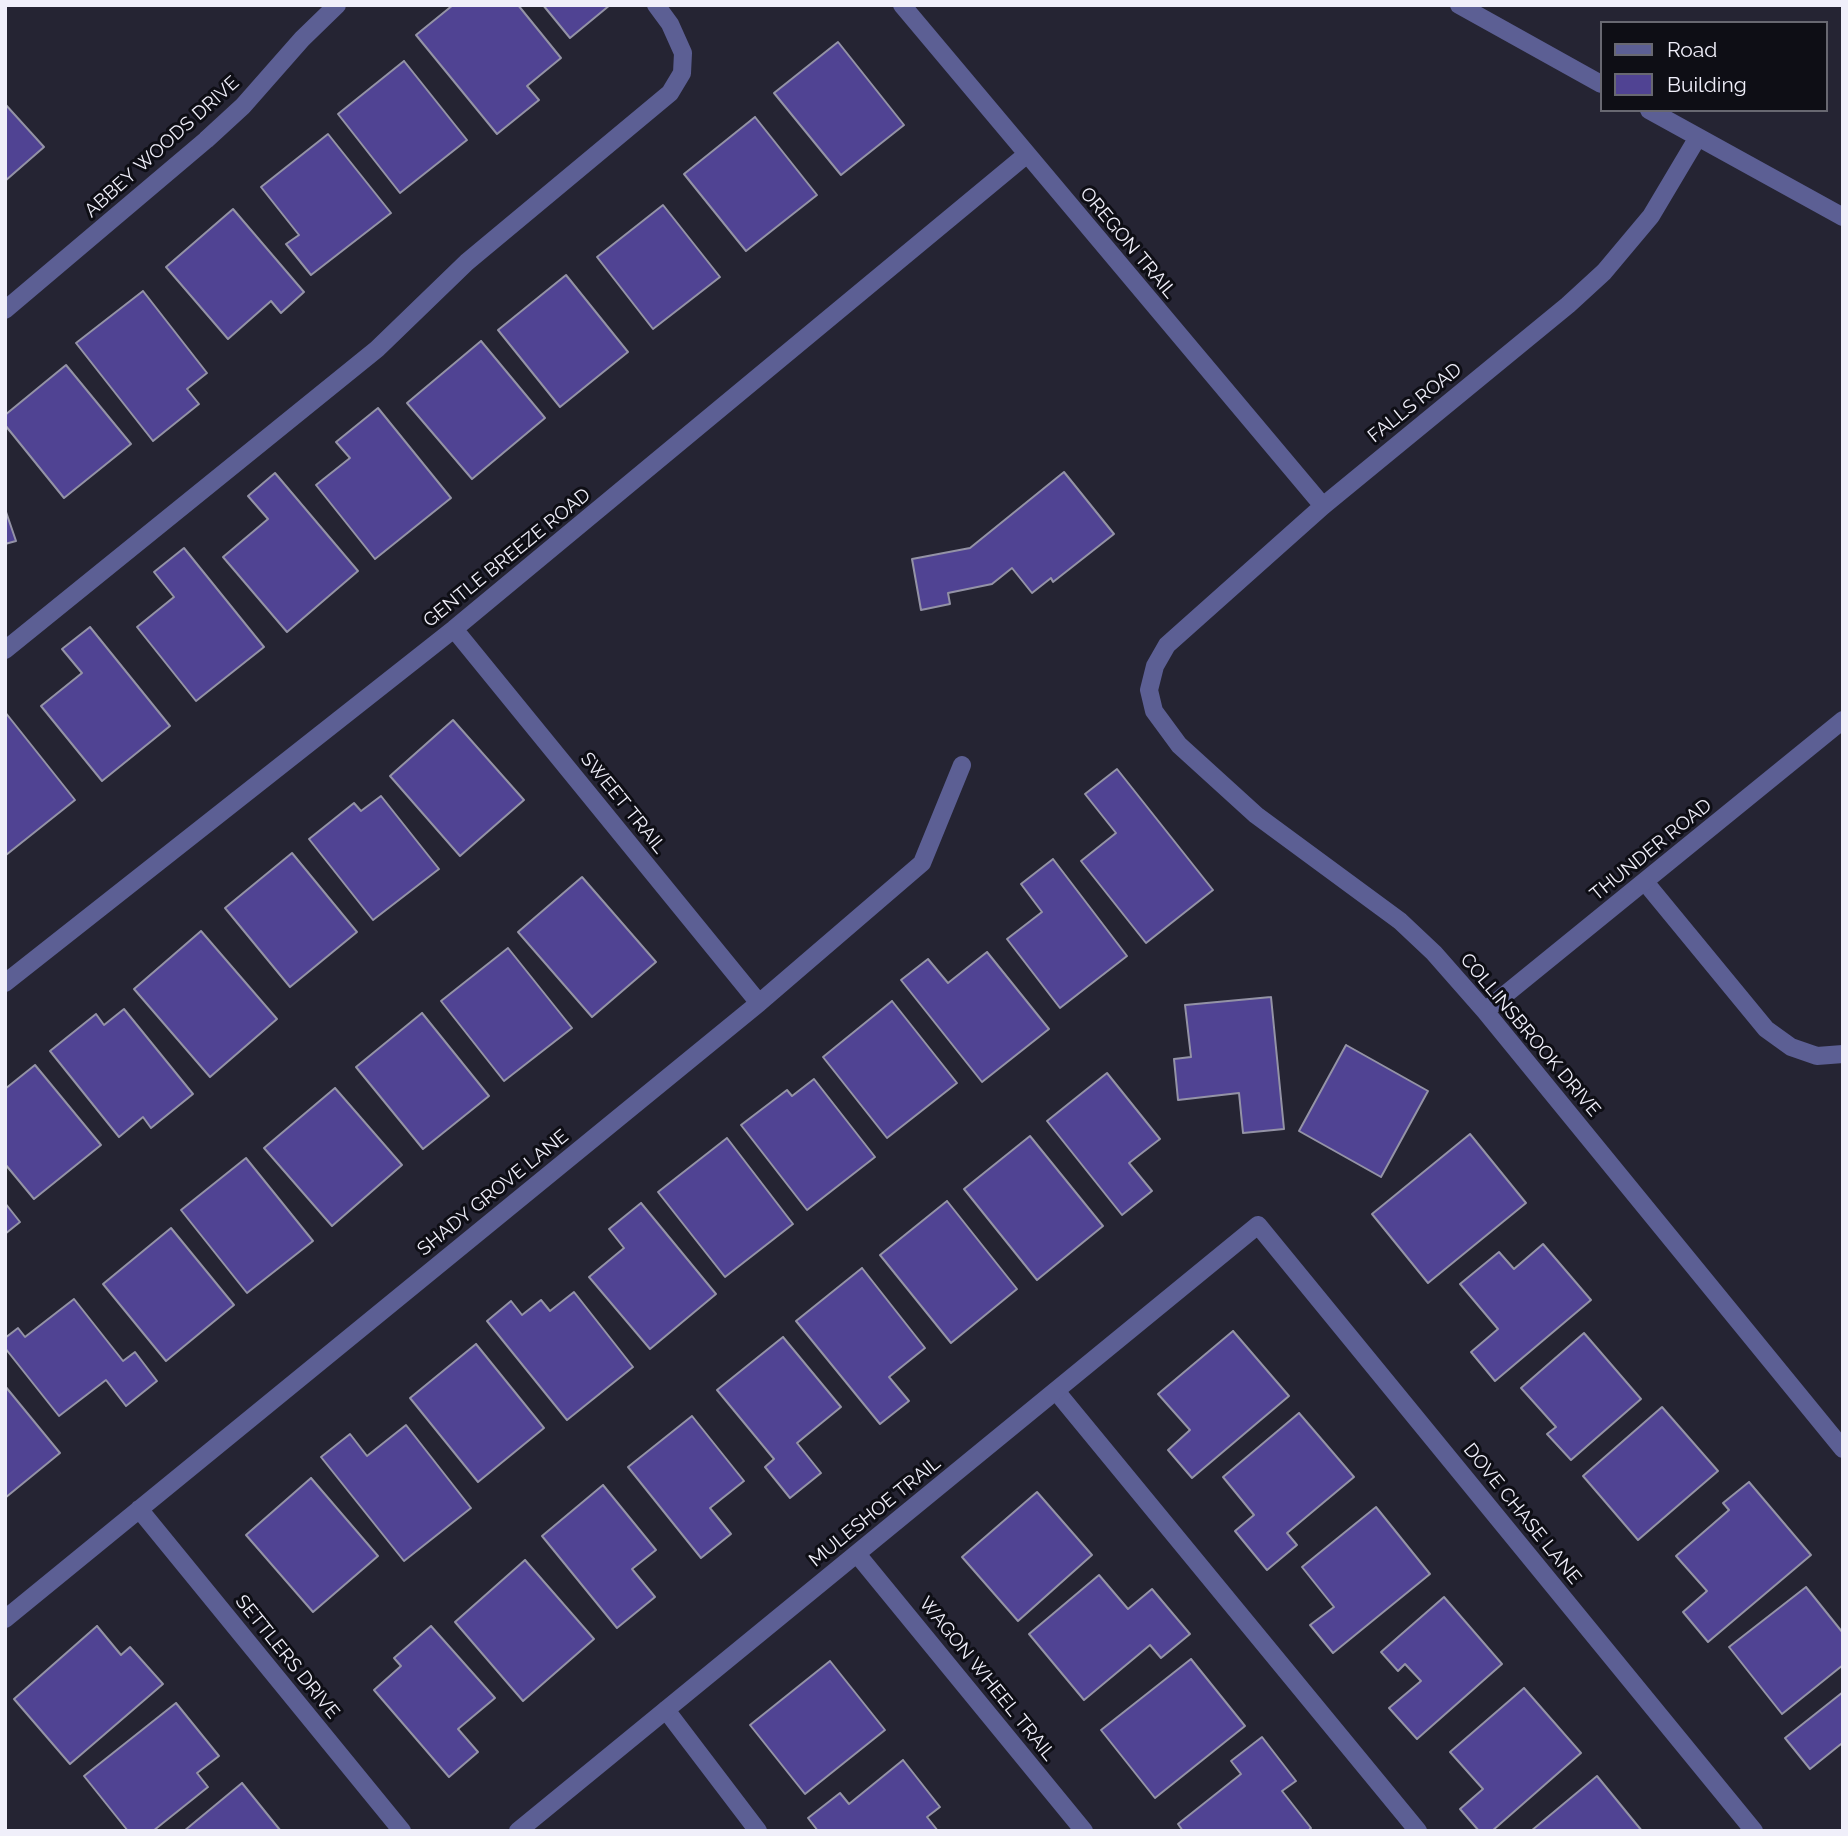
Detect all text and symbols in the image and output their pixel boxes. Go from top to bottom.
legend [1600,21,1827,112]
text: Road [1667,37,1717,62]
street label: ABBEY WOODS DRIVE [80,72,244,222]
text: Building [1667,72,1747,97]
street label: OREGON TRAIL [1075,183,1181,303]
street label: FALLS ROAD [1364,358,1466,448]
street label: GENTLE BREEZE ROAD [419,484,595,632]
street label: SWEET TRAIL [575,748,671,858]
street label: THUNDER ROAD [1586,794,1716,906]
street label: COLLINSBROOK DRIVE [1455,949,1605,1121]
street label: SHADY GROVE LANE [413,1125,573,1261]
street label: DOVE CHASE LANE [1458,1439,1586,1589]
street label: MULESHOE TRAIL [805,1452,945,1572]
street label: SETTLERS DRIVE [230,1590,344,1724]
street label: WAGON WHEEL TRAIL [914,1593,1060,1765]

